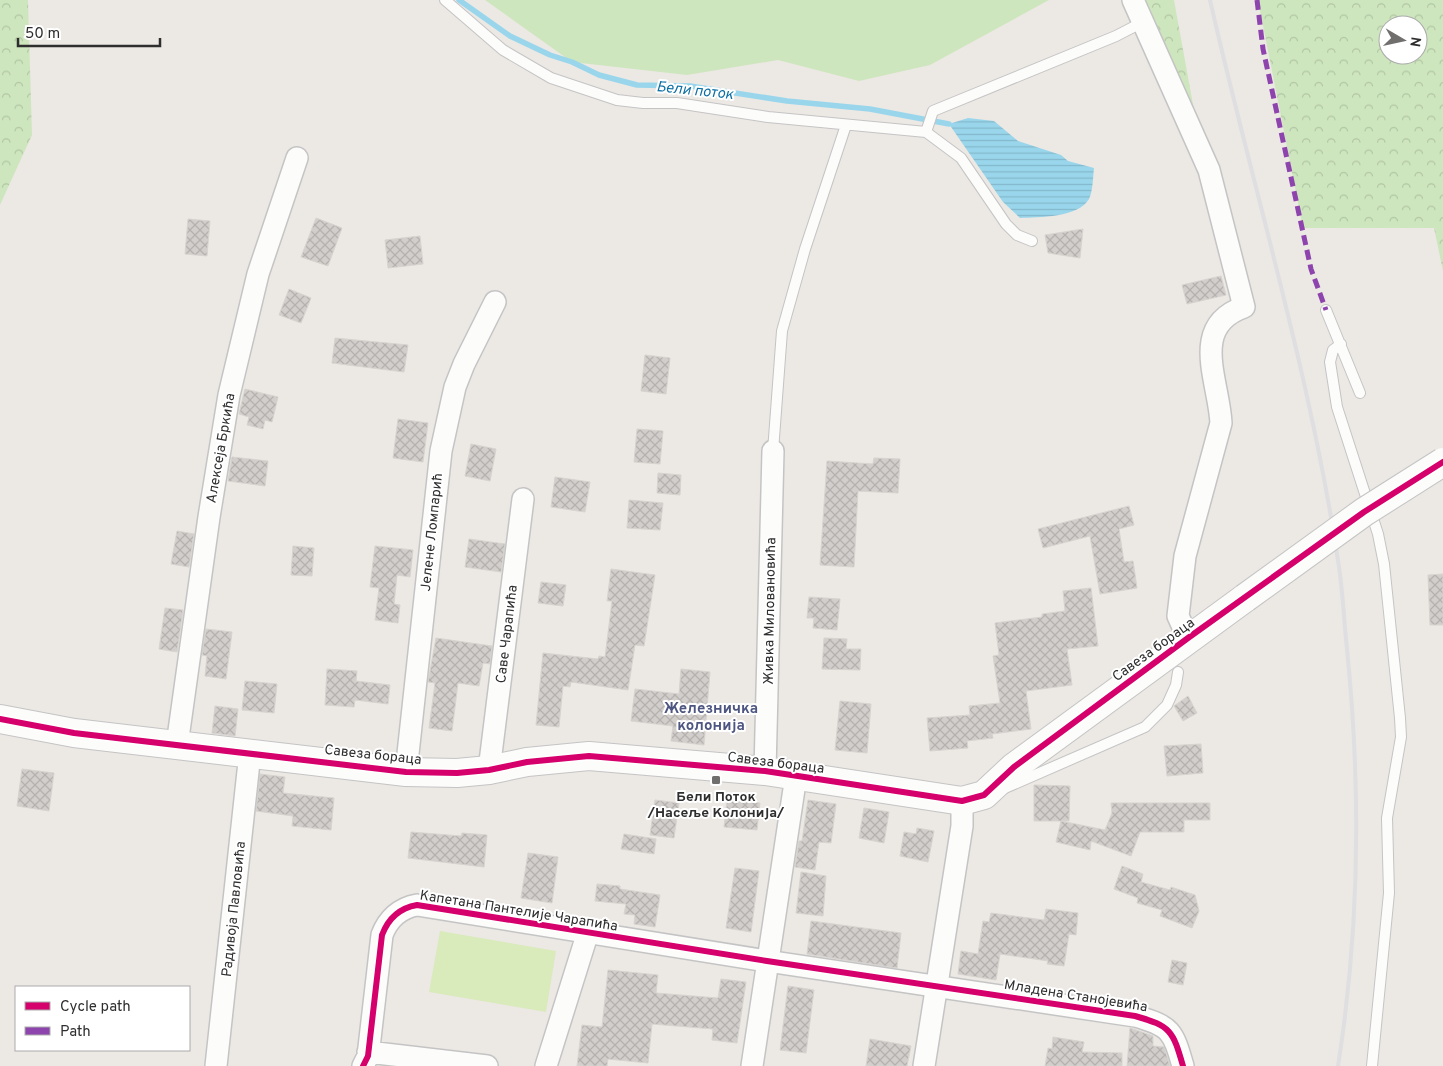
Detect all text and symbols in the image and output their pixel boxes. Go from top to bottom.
scale bar [18,15,160,47]
north arrow [1378,15,1428,65]
text: 50 m [25,25,60,44]
text: N [1405,35,1424,48]
water label: Бели поток [655,78,735,105]
street label: Алексеја Бркића [203,392,240,505]
street label: Јелене Ломпарић [418,472,447,592]
street label: Живка Миловановића [761,537,780,685]
street label: Саве Чарапића [493,584,522,684]
street label: Савеза бораца [1109,615,1198,686]
district label: Железничка колонија [664,700,758,736]
street label: Савеза бораца [323,742,422,769]
street label: Савеза бораца [726,749,825,778]
marker: Бели Поток /Насеље Колонија/ [710,774,722,786]
place label: Бели Поток /Насеље Колонија/ [647,789,785,822]
street label: Радивоја Павловића [219,841,250,978]
street label: Капетана Пантелије Чарапића [419,887,619,936]
street label: Младена Станојевића [1003,977,1149,1016]
legend [15,986,190,1051]
text: Cycle path [60,998,131,1017]
text: Path [60,1023,91,1042]

